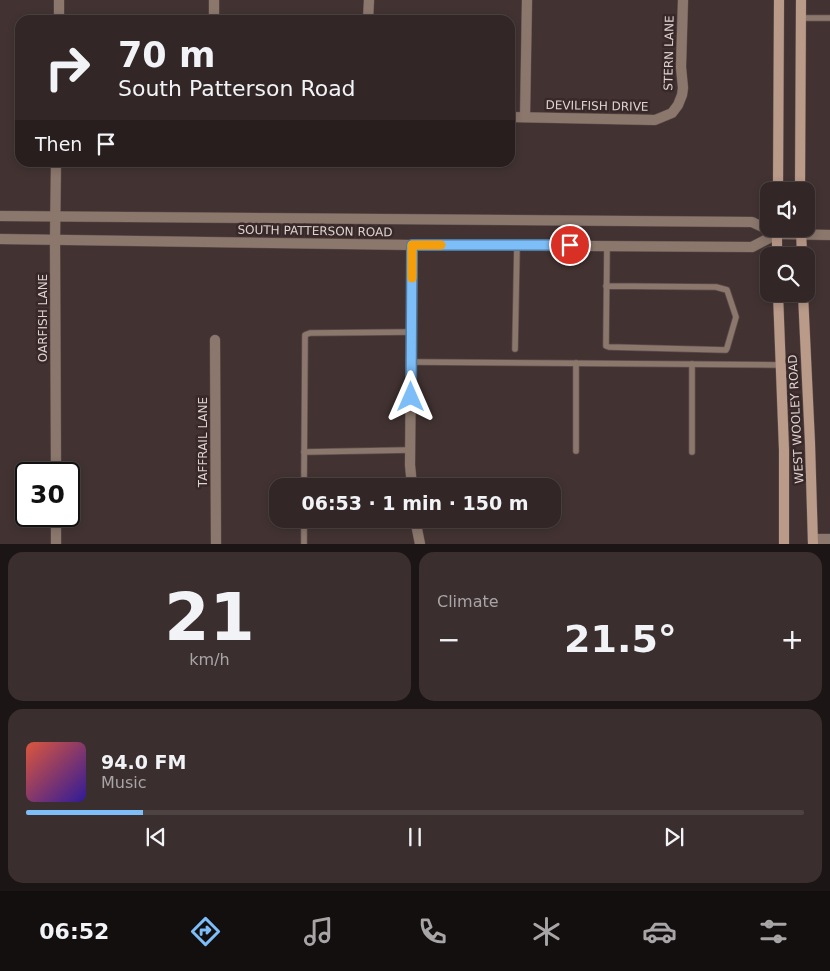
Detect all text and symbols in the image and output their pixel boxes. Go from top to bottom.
street label: STERN LANE [661,15,677,91]
icon: right [35,35,100,100]
text: 70 m [118,35,215,75]
text: South Patterson Road [118,76,356,101]
street label: DEVILFISH DRIVE [545,98,649,114]
icon: arrive [92,130,120,158]
text: Then [35,133,82,155]
map controls [760,182,815,302]
button: sound [760,182,815,237]
street label: SOUTH PATTERSON ROAD [237,223,393,239]
pin [549,224,591,266]
icon: arrive [556,231,584,259]
button: search [760,247,815,302]
street label: OARFISH LANE [36,274,50,362]
street label: WEST WOOLEY ROAD [786,354,806,484]
position arrow [384,370,436,422]
street label: TAFFRAIL LANE [196,397,210,488]
speed limit sign: 30 [15,462,80,527]
text: 06:53 · 1 min · 150 m [301,492,529,514]
text: 21 [164,580,255,655]
text: Climate [437,592,499,611]
text: 21.5° [564,617,677,661]
text: − [437,623,460,656]
text: + [781,623,804,656]
text: km/h [189,650,230,669]
text: 94.0 FM [101,751,186,773]
text: Music [101,773,147,792]
icon: previous [142,823,170,851]
icon: pause [401,823,429,851]
icon: next [660,823,688,851]
icon: directions [188,914,223,949]
icon: music [301,914,336,949]
icon: phone [415,914,450,949]
icon: climate [529,914,564,949]
icon: car [642,914,677,949]
icon: filters [756,914,791,949]
text: 06:52 [39,919,109,944]

